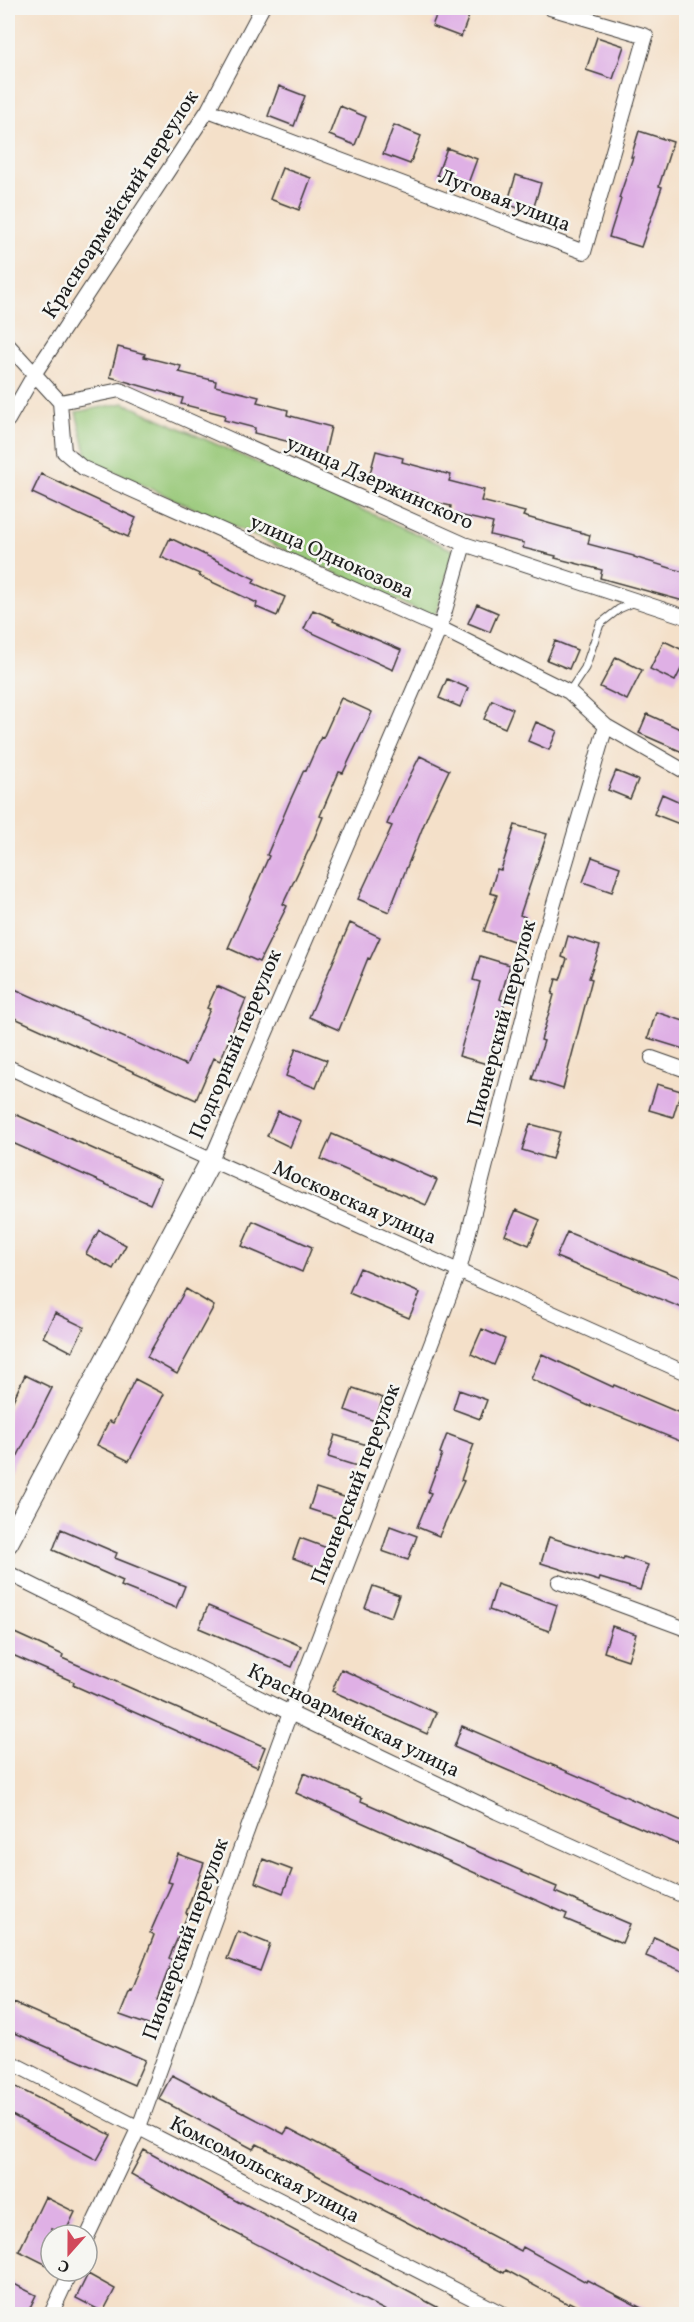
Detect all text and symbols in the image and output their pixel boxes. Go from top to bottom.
street label: Красноармейский переулок [36,85,206,325]
street label: Луговая улица [434,163,575,240]
street label: улица Дзержинского [281,429,478,538]
street label: улица Однокозова [245,508,418,607]
street label: Пионерский переулок [461,917,544,1130]
street label: Подгорный переулок [183,945,290,1144]
street label: Московская улица [268,1154,441,1252]
street label: Пионерский переулок [305,1380,408,1589]
street label: Красноармейская улица [242,1657,464,1785]
street label: Пионерский переулок [136,1834,236,2045]
street label: Комсомольская улица [164,2110,365,2231]
north arrow [39,2223,99,2283]
text: С [56,2253,73,2277]

